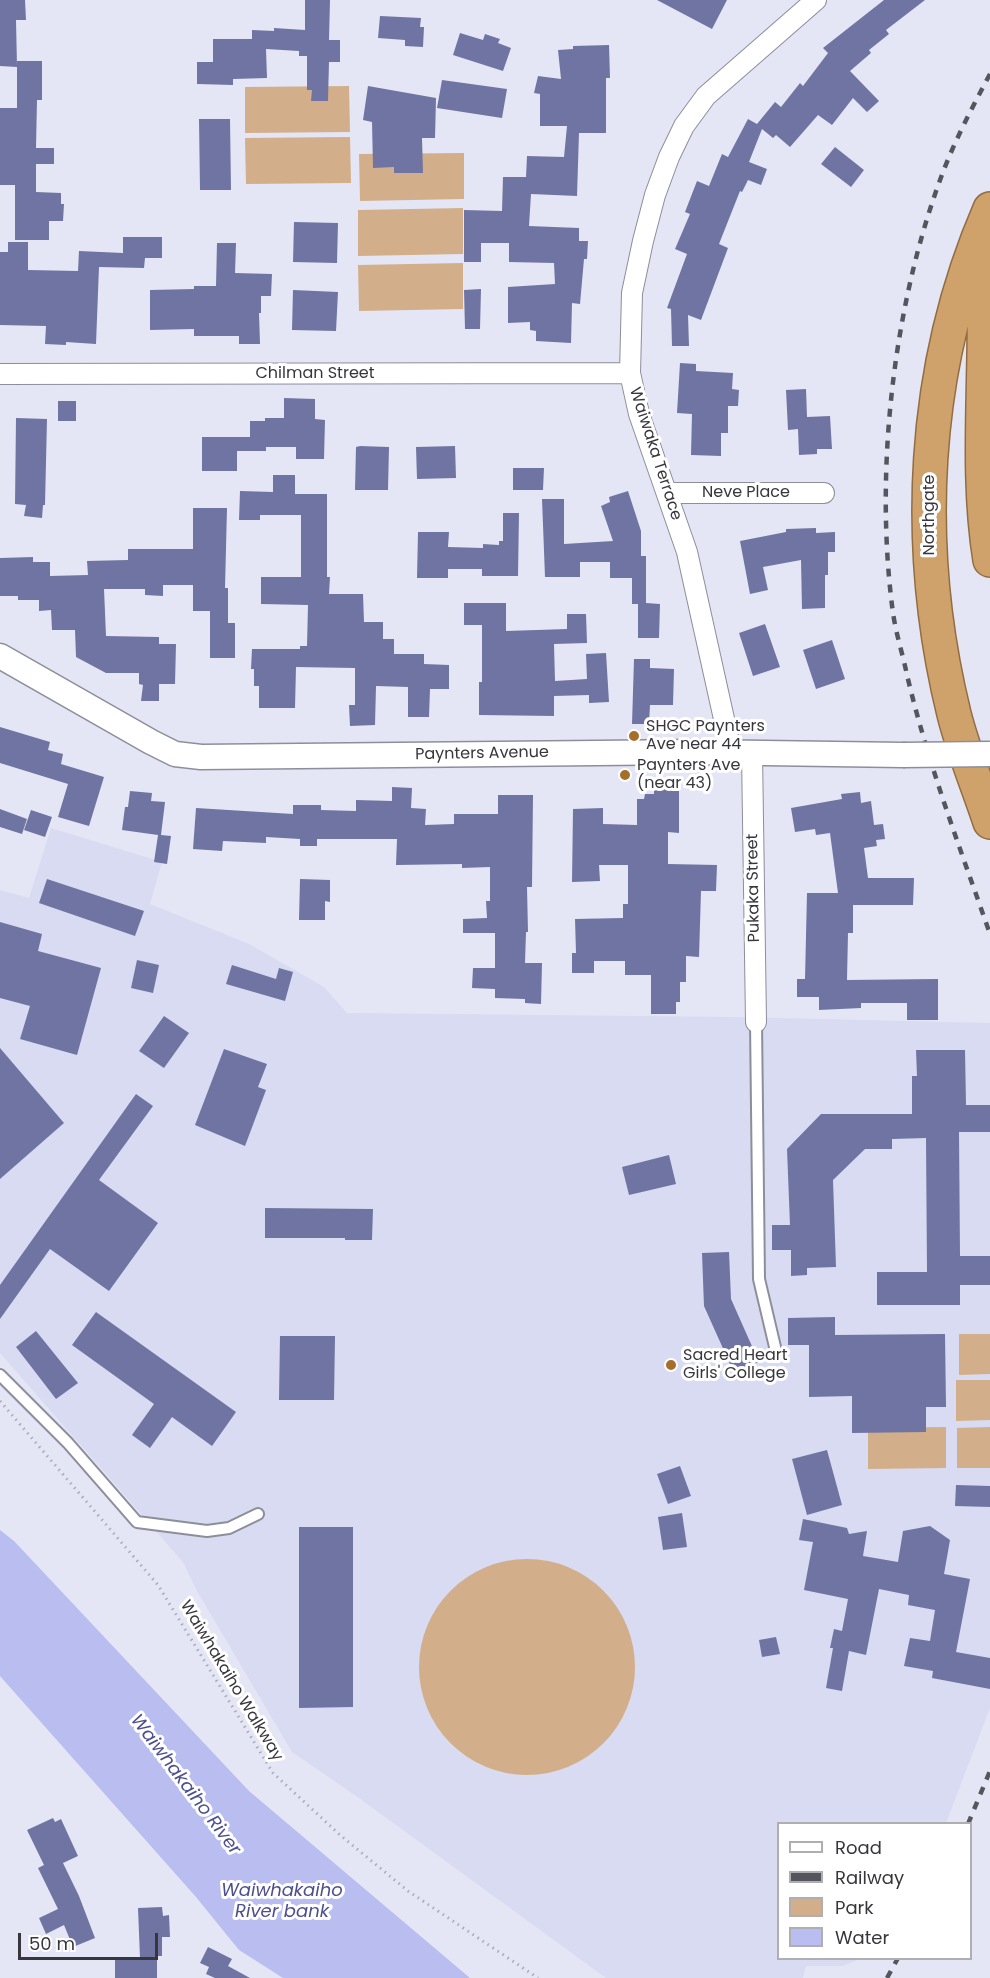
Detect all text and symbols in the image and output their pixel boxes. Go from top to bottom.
street label: Chilman Street [255,364,375,384]
street label: Waiwaka Terrace [624,385,686,523]
street label: Northgate [920,475,940,555]
street label: Neve Place [702,483,790,503]
place label: SHGC Paynters Ave near 44 [646,717,765,755]
marker: SHGC Paynters Ave near 44 [627,729,641,743]
street label: Paynters Avenue [415,743,549,765]
place label: Paynters Ave (near 43) [637,756,740,794]
marker: Paynters Ave (near 43) [618,768,632,782]
street label: Pukaka Street [743,833,765,943]
place label: Sacred Heart Girls' College [683,1346,787,1384]
marker: Sacred Heart Girls' College [664,1358,678,1372]
street label: Waiwhakaiho Walkway [175,1597,287,1765]
water label: Waiwhakaiho River [125,1711,245,1859]
legend [777,1822,972,1960]
text: Road [835,1835,882,1860]
text: Railway [835,1865,904,1890]
water label: Waiwhakaiho River bank [221,1880,343,1922]
text: Park [835,1895,874,1920]
scale bar [21,1921,160,1959]
text: Water [835,1925,889,1950]
text: 50 m [29,1931,75,1956]

